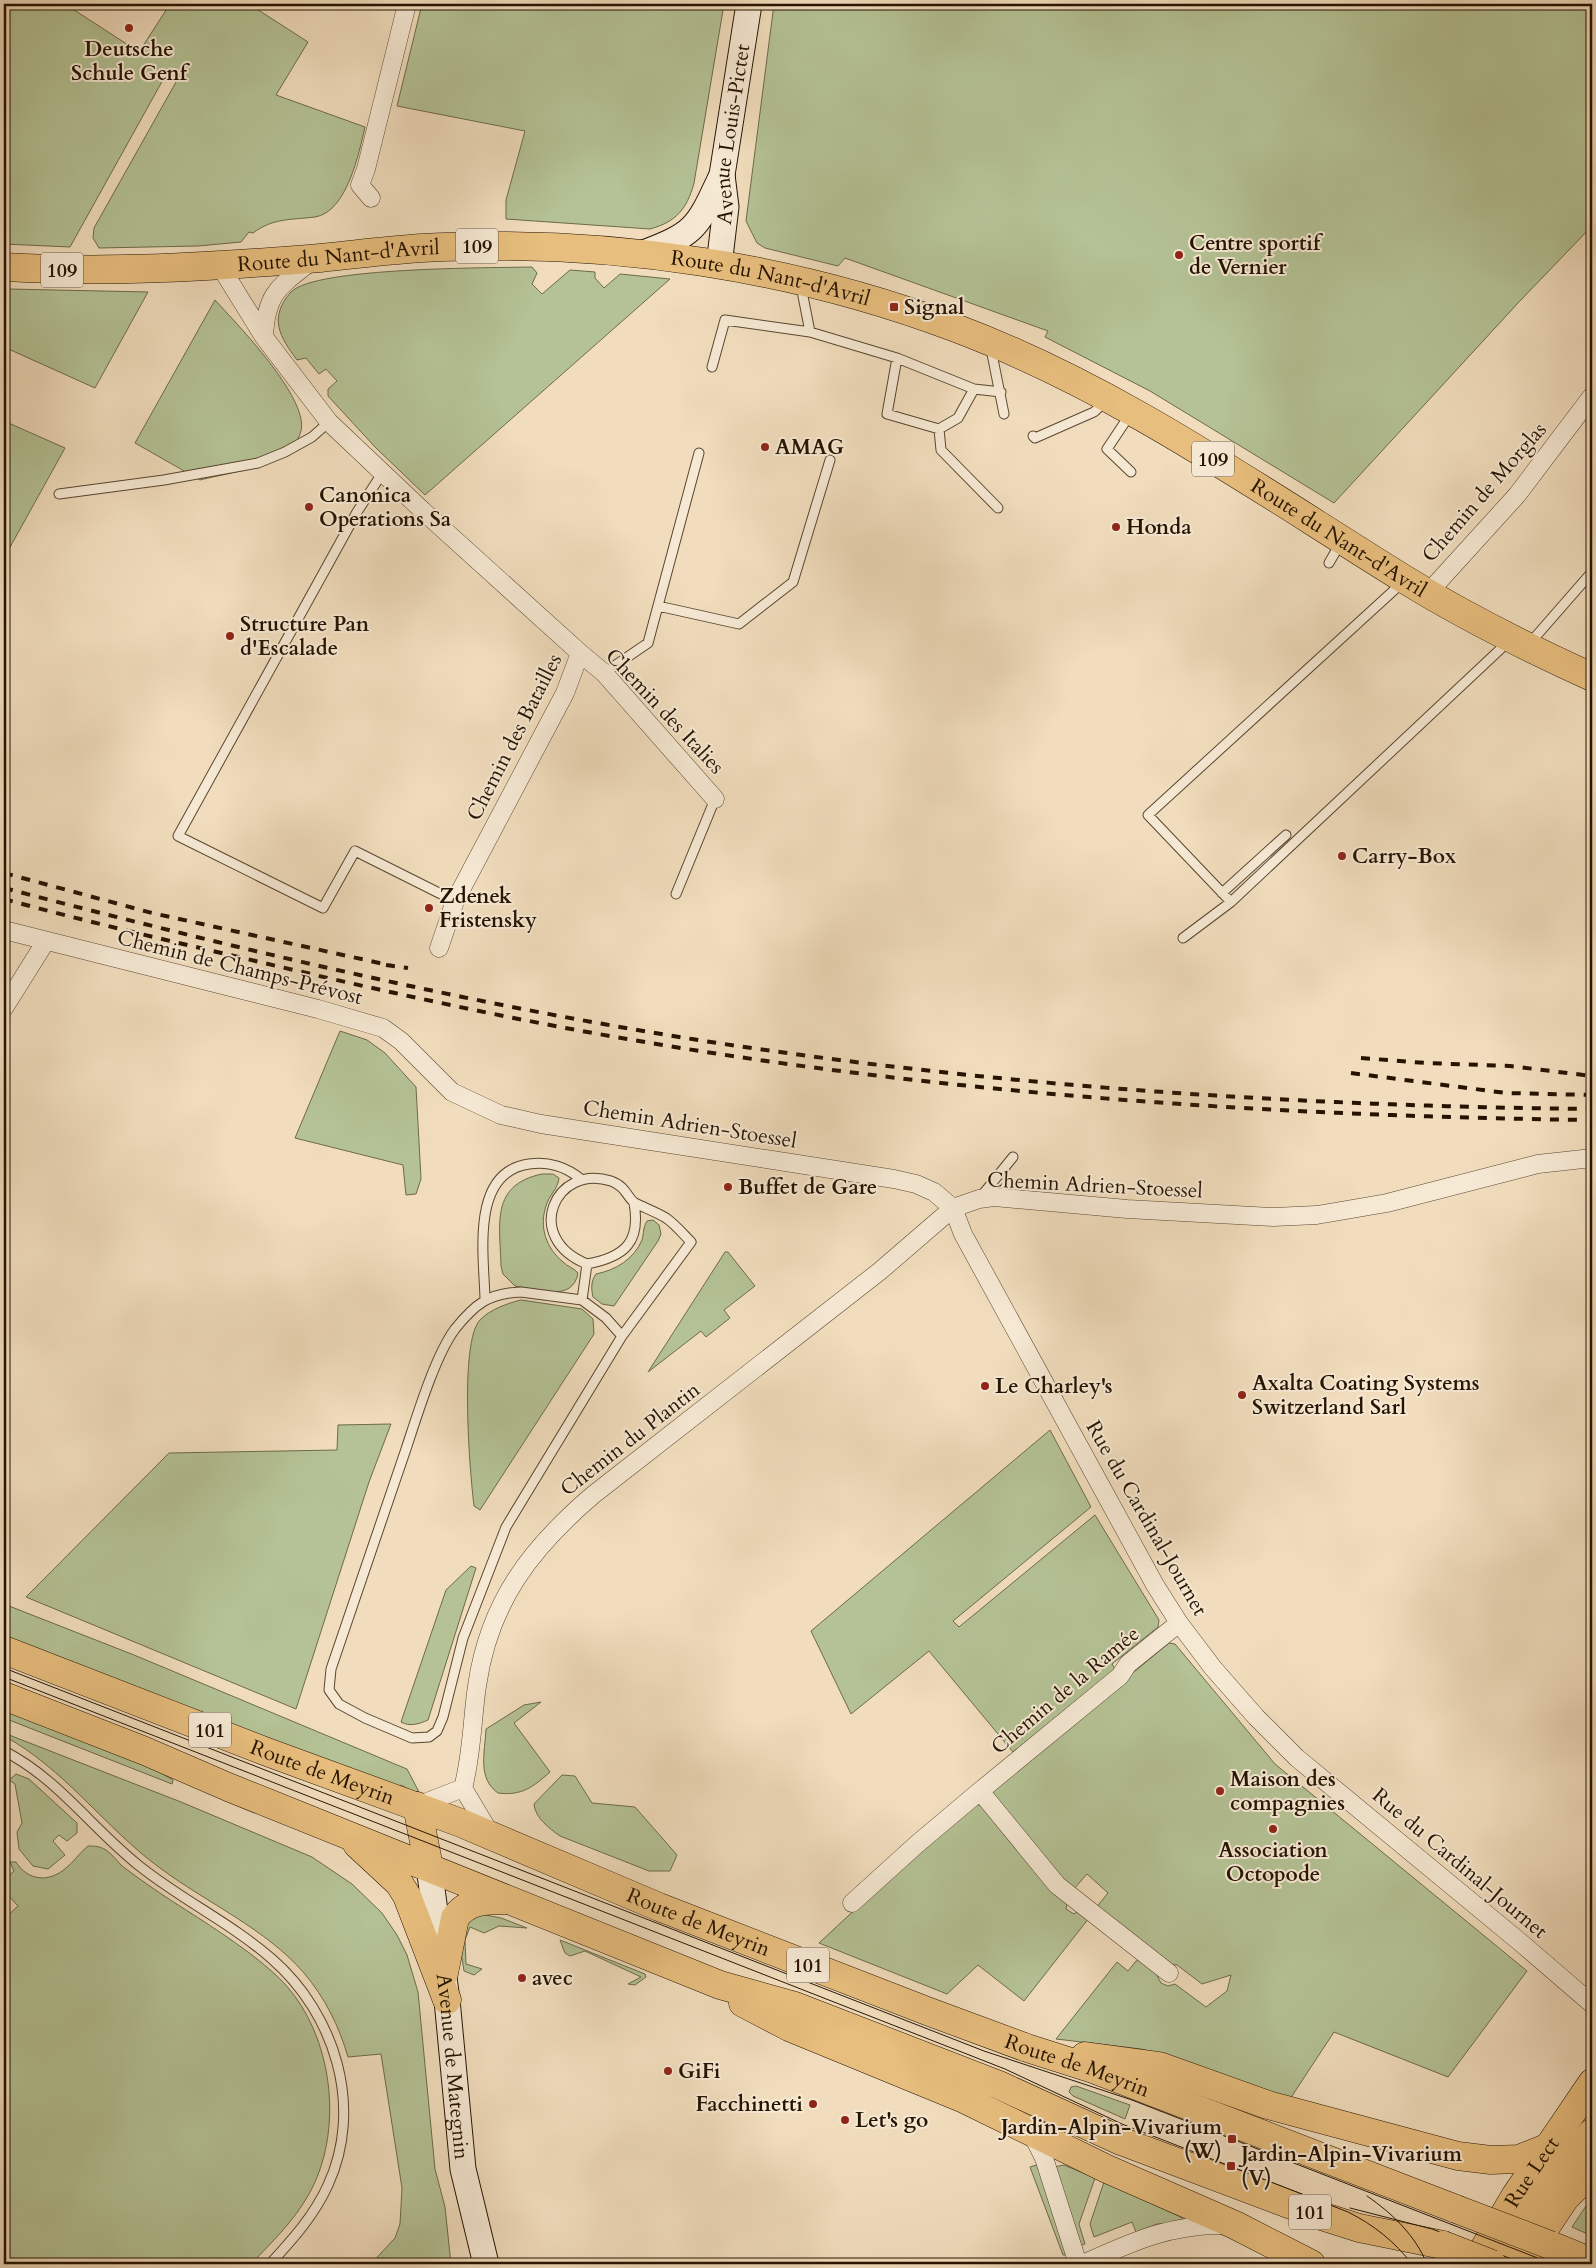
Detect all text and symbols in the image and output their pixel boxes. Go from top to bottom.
marker: Deutsche Schule Genf [123,22,135,34]
place label: Deutsche Schule Genf [71,35,191,88]
street label: Avenue Louis-Pictet [708,42,758,226]
road number: 109 [456,228,498,264]
place label: Centre sportif de Vernier [1189,229,1324,282]
street label: Route du Nant-d'Avril [236,233,440,279]
street label: Route du Nant-d'Avril [669,243,873,314]
marker: Centre sportif de Vernier [1173,249,1185,261]
road number: 109 [41,252,83,288]
place label: Signal [904,293,964,322]
marker: Signal [888,301,900,313]
street label: Chemin de Morglas [1415,416,1553,569]
place label: AMAG [775,433,844,462]
marker: AMAG [759,441,771,453]
road number: 109 [1192,442,1234,476]
street label: Route du Nant-d'Avril [1245,472,1432,605]
place label: Canonica Operations Sa [319,481,452,534]
marker: Canonica Operations Sa [303,501,315,513]
place label: Honda [1126,513,1192,542]
marker: Honda [1110,521,1122,533]
place label: Structure Pan d'Escalade [240,610,370,663]
marker: Structure Pan d'Escalade [224,630,236,642]
street label: Chemin des Italies [599,642,731,781]
street label: Chemin des Batailles [460,649,569,826]
place label: Carry-Box [1352,842,1457,871]
marker: Carry-Box [1336,850,1348,862]
place label: Zdenek Fristensky [439,882,537,935]
marker: Zdenek Fristensky [423,902,435,914]
street label: Chemin de Champs-Prévost [114,923,366,1012]
street label: Chemin Adrien-Stoessel [581,1093,799,1156]
street label: Chemin Adrien-Stoessel [986,1165,1204,1206]
place label: Buffet de Gare [738,1173,877,1202]
marker: Buffet de Gare [722,1181,734,1193]
place label: Axalta Coating Systems Switzerland Sarl [1252,1369,1480,1422]
place label: Le Charley's [995,1372,1113,1401]
street label: Chemin du Plantin [554,1376,706,1503]
marker: Le Charley's [979,1380,991,1392]
marker: Axalta Coating Systems Switzerland Sarl [1236,1389,1248,1401]
street label: Rue du Cardinal-Journet [1079,1415,1215,1621]
street label: Chemin de la Ramée [985,1620,1146,1761]
road number: 101 [189,1712,231,1748]
street label: Route de Meyrin [246,1733,398,1812]
place label: Maison des compagnies [1230,1765,1345,1818]
street label: Rue du Cardinal-Journet [1366,1781,1554,1946]
marker: Maison des compagnies [1214,1785,1226,1797]
marker: Association Octopode [1267,1823,1279,1835]
place label: Association Octopode [1218,1836,1328,1889]
street label: Route de Meyrin [622,1881,774,1964]
road number: 101 [787,1948,829,1982]
place label: avec [532,1964,573,1993]
street label: Avenue de Mategnin [429,1972,476,2161]
marker: avec [516,1972,528,1984]
street label: Route de Meyrin [1001,2027,1154,2104]
place label: GiFi [678,2057,721,2086]
marker: GiFi [662,2065,674,2077]
place label: Facchinetti [695,2090,803,2119]
marker: Facchinetti [807,2098,819,2110]
place label: Let's go [855,2106,928,2135]
place label: Jardin-Alpin-Vivarium (W) [998,2113,1223,2166]
marker: Let's go [839,2114,851,2126]
street label: Rue Lect [1498,2131,1567,2213]
marker: Jardin-Alpin-Vivarium (W) [1226,2133,1238,2145]
place label: Jardin-Alpin-Vivarium (V) [1238,2140,1463,2193]
marker: Jardin-Alpin-Vivarium (V) [1225,2160,1237,2172]
road number: 101 [1289,2194,1331,2230]

